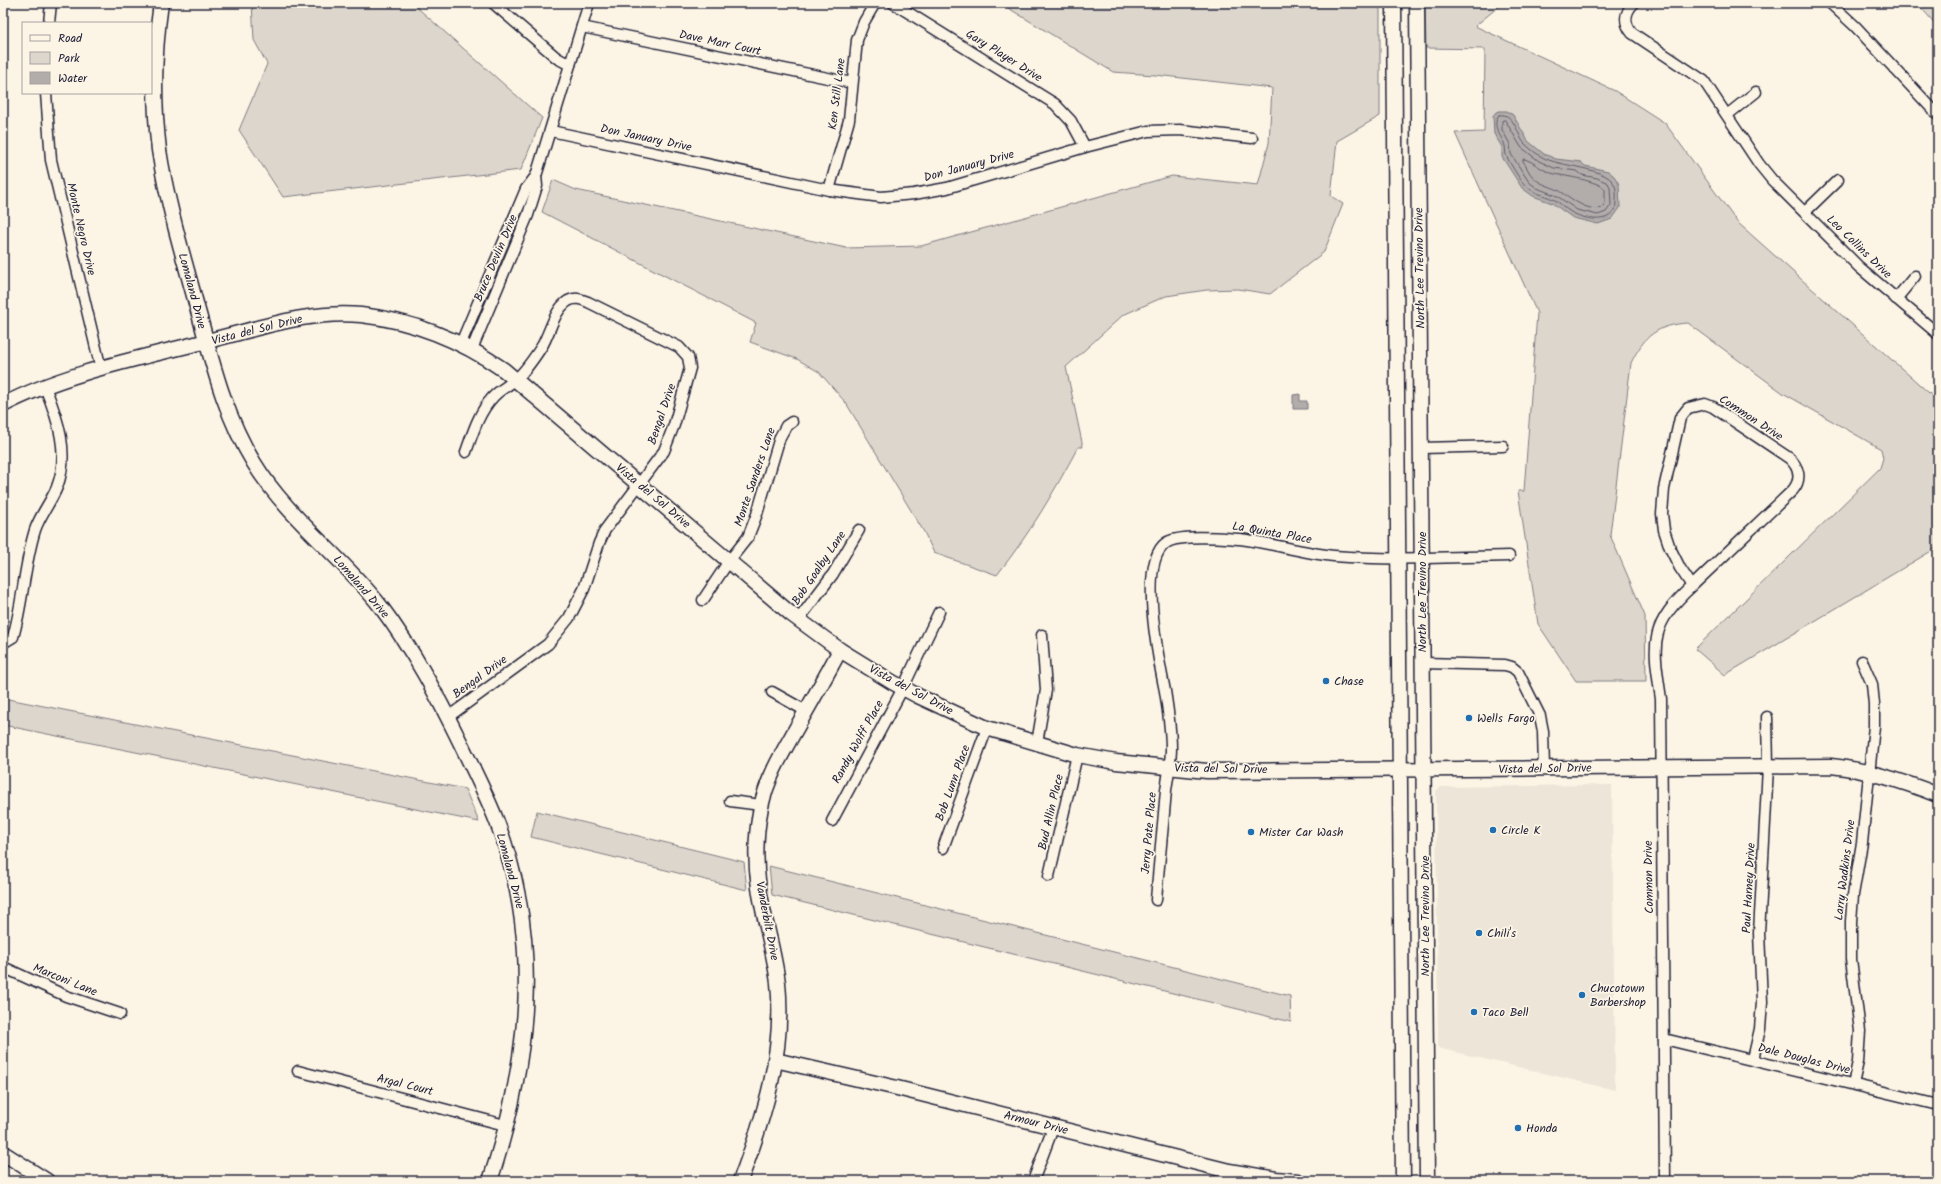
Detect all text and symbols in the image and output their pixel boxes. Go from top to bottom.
legend [22,22,152,94]
street label: Dave Marr Court [677,25,763,61]
street label: Gary Player Drive [962,25,1047,88]
text: Road [58,29,83,48]
text: Park [58,49,80,68]
street label: Ken Still Lane [823,56,851,131]
text: Water [58,69,88,88]
street label: Don January Drive [599,119,694,157]
street label: Don January Drive [922,145,1017,187]
street label: Monte Negro Drive [61,181,101,278]
street label: North Lee Trevino Drive [1409,207,1431,329]
street label: Bruce Devlin Drive [469,211,523,305]
street label: Leo Collins Drive [1822,211,1897,284]
street label: Lomaland Drive [173,251,211,332]
street label: Vista del Sol Drive [209,309,305,350]
street label: Bengal Drive [643,380,682,447]
street label: Common Drive [1715,390,1787,446]
street label: Monte Sanders Lane [729,424,781,529]
street label: Vista del Sol Drive [611,459,695,534]
street label: La Quinta Place [1231,517,1314,549]
street label: Bob Goalby Lane [787,526,851,609]
street label: North Lee Trevino Drive [1413,531,1432,652]
street label: Lomaland Drive [328,551,394,623]
street label: Bengal Drive [449,650,512,703]
street label: Vista del Sol Drive [865,660,957,721]
place label: Chase [1334,672,1364,691]
marker: Chase [1321,676,1331,686]
street label: Randy Wolff Place [827,696,889,787]
place label: Wells Fargo [1477,709,1535,728]
marker: Wells Fargo [1464,713,1474,723]
street label: Bob Lunn Place [930,742,976,824]
street label: Vista del Sol Drive [1174,759,1268,779]
street label: Vista del Sol Drive [1498,759,1592,779]
street label: Bud Allin Place [1033,772,1069,852]
street label: Jerry Pate Place [1136,791,1162,875]
street label: Larry Wadkins Drive [1829,818,1861,921]
place label: Circle K [1501,821,1542,840]
place label: Mister Car Wash [1259,823,1343,842]
marker: Circle K [1488,825,1498,835]
marker: Mister Car Wash [1246,827,1256,837]
street label: Lomaland Drive [491,831,529,912]
street label: Common Drive [1639,840,1659,914]
street label: Paul Harney Drive [1737,842,1761,934]
street label: North Lee Trevino Drive [1416,855,1435,976]
street label: Vanderbilt Drive [750,880,784,963]
place label: Chili's [1487,924,1516,943]
marker: Chili's [1474,928,1484,938]
street label: Marconi Lane [30,958,101,1002]
place label: Chucotown Barbershop [1590,979,1646,1012]
marker: Chucotown Barbershop [1577,990,1587,1000]
place label: Taco Bell [1482,1003,1529,1022]
marker: Taco Bell [1469,1007,1479,1017]
street label: Dale Douglas Drive [1756,1038,1853,1080]
street label: Argal Court [375,1069,435,1101]
street label: Armour Drive [1002,1106,1071,1140]
place label: Honda [1526,1119,1558,1138]
marker: Honda [1513,1123,1523,1133]

